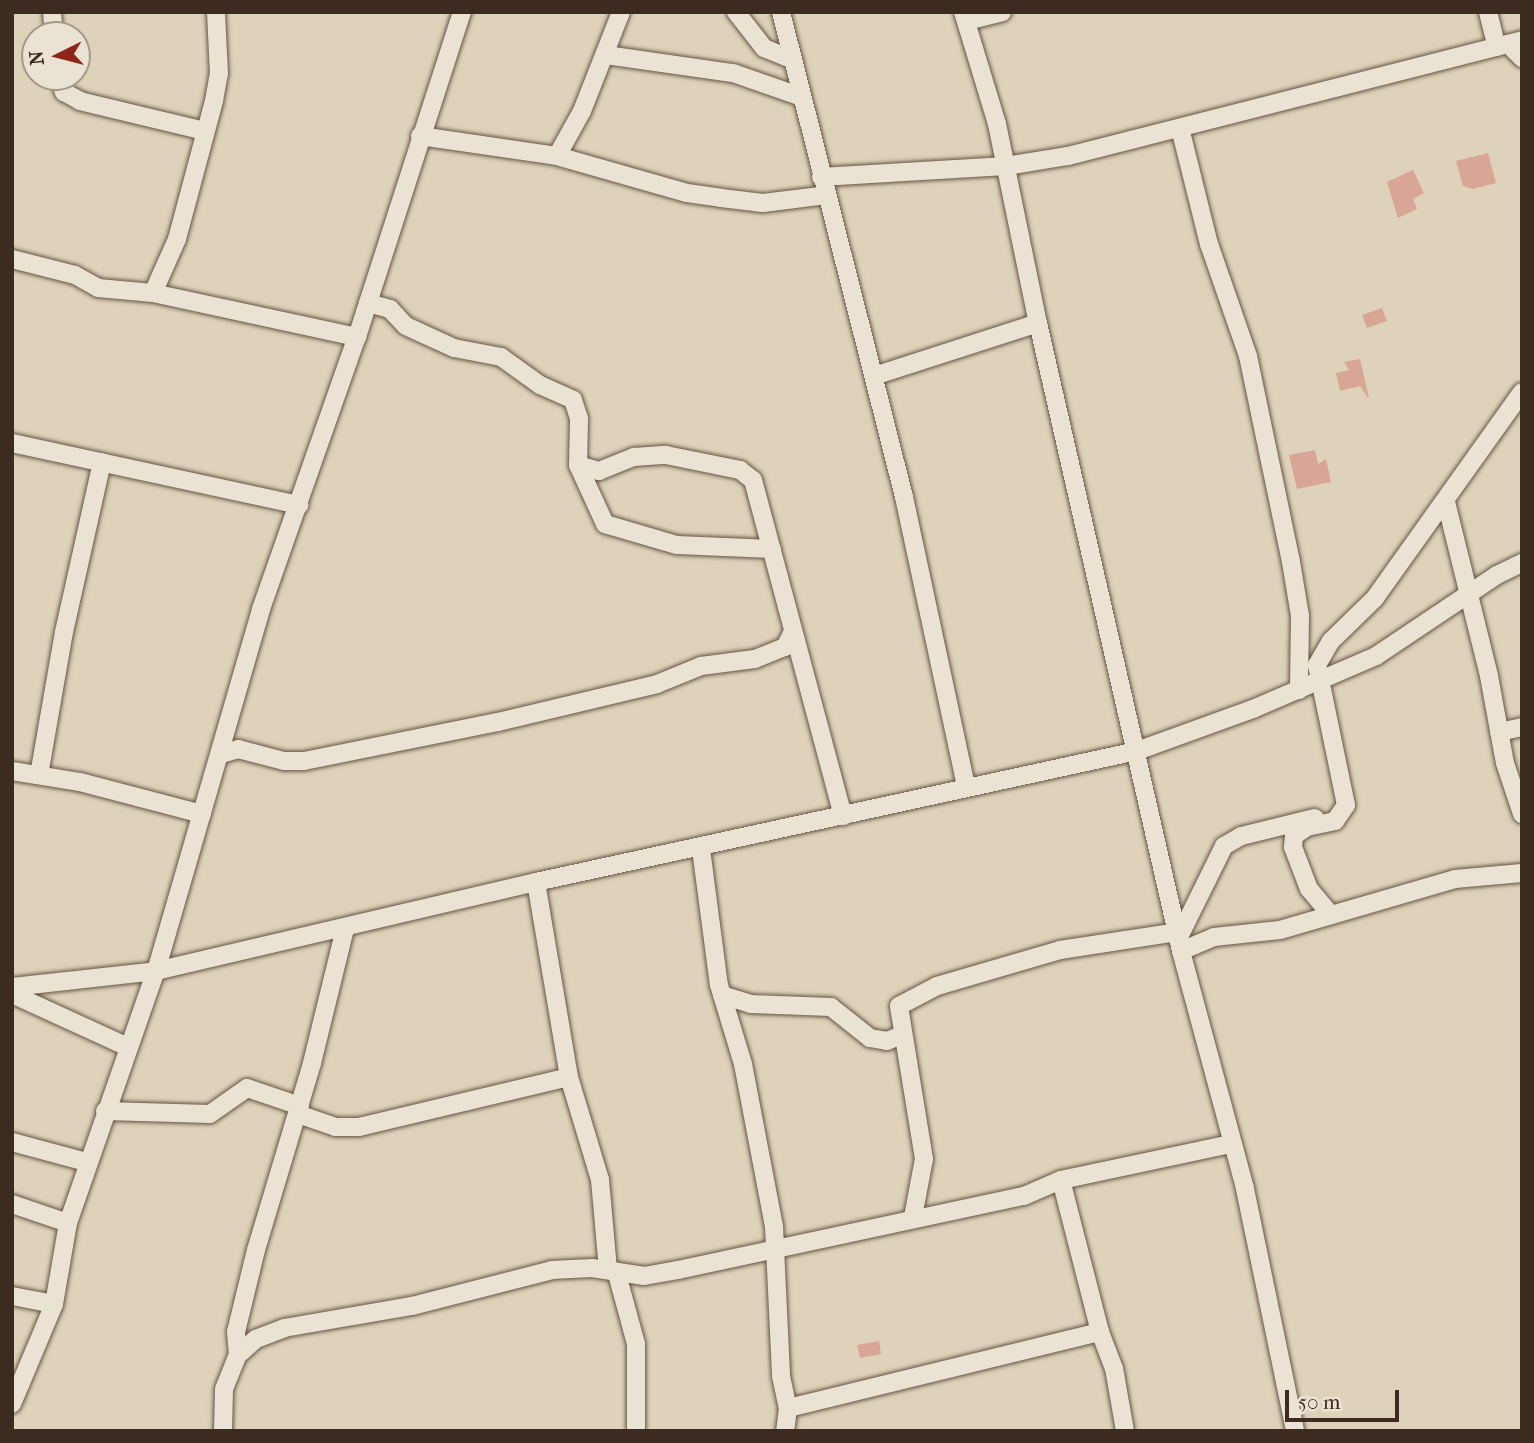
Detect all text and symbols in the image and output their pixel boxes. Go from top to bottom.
north arrow [21,21,91,91]
text: N [25,50,49,66]
scale bar [1289,1376,1403,1420]
text: 50 m [1298,1390,1341,1414]

